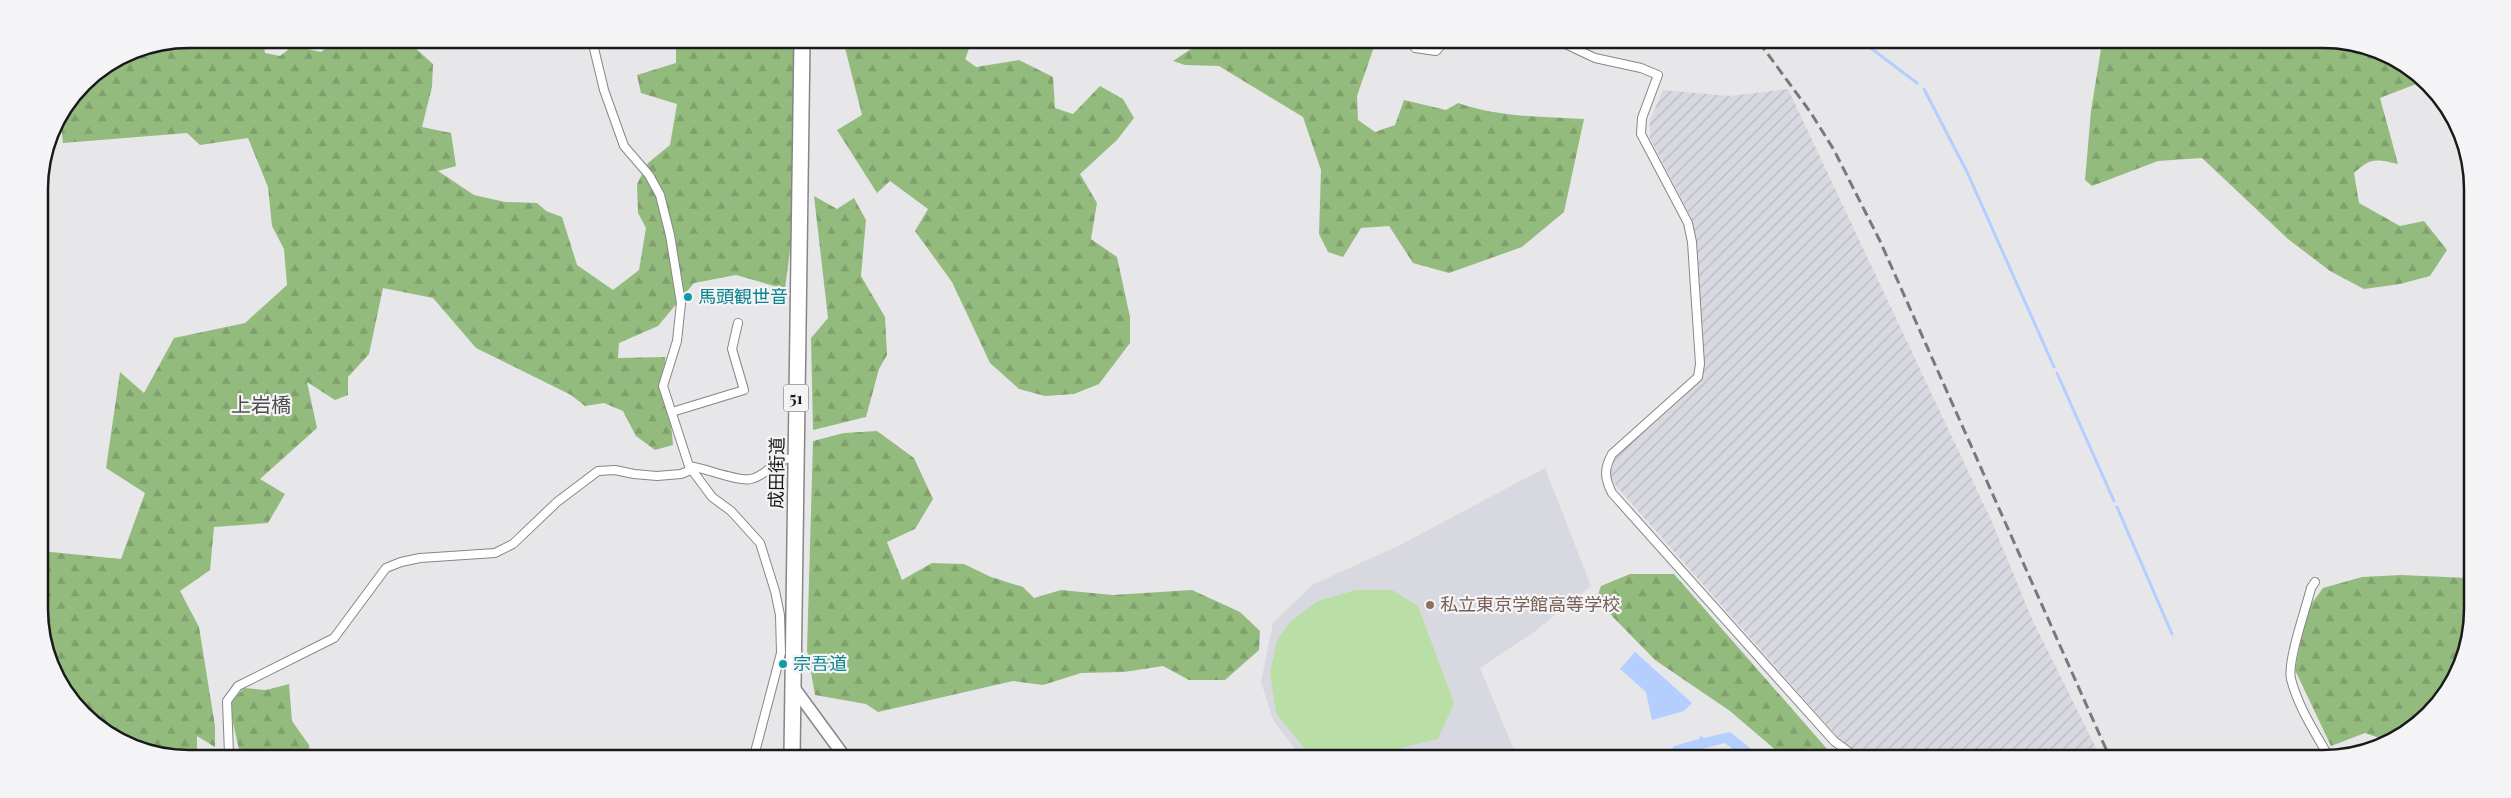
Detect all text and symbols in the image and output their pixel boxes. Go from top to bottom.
place label: 馬頭観世音 [698,284,788,308]
marker: 馬頭観世音 [682,291,694,303]
road number: 51 [784,384,808,412]
district label: 上岩橋 [231,390,291,417]
street label: 成田街道 [763,437,789,509]
place label: 私立東京学館高等学校 [1440,592,1620,616]
marker: 私立東京学館高等学校 [1424,599,1436,611]
place label: 宗吾道 [793,651,847,675]
marker: 宗吾道 [777,658,789,670]

